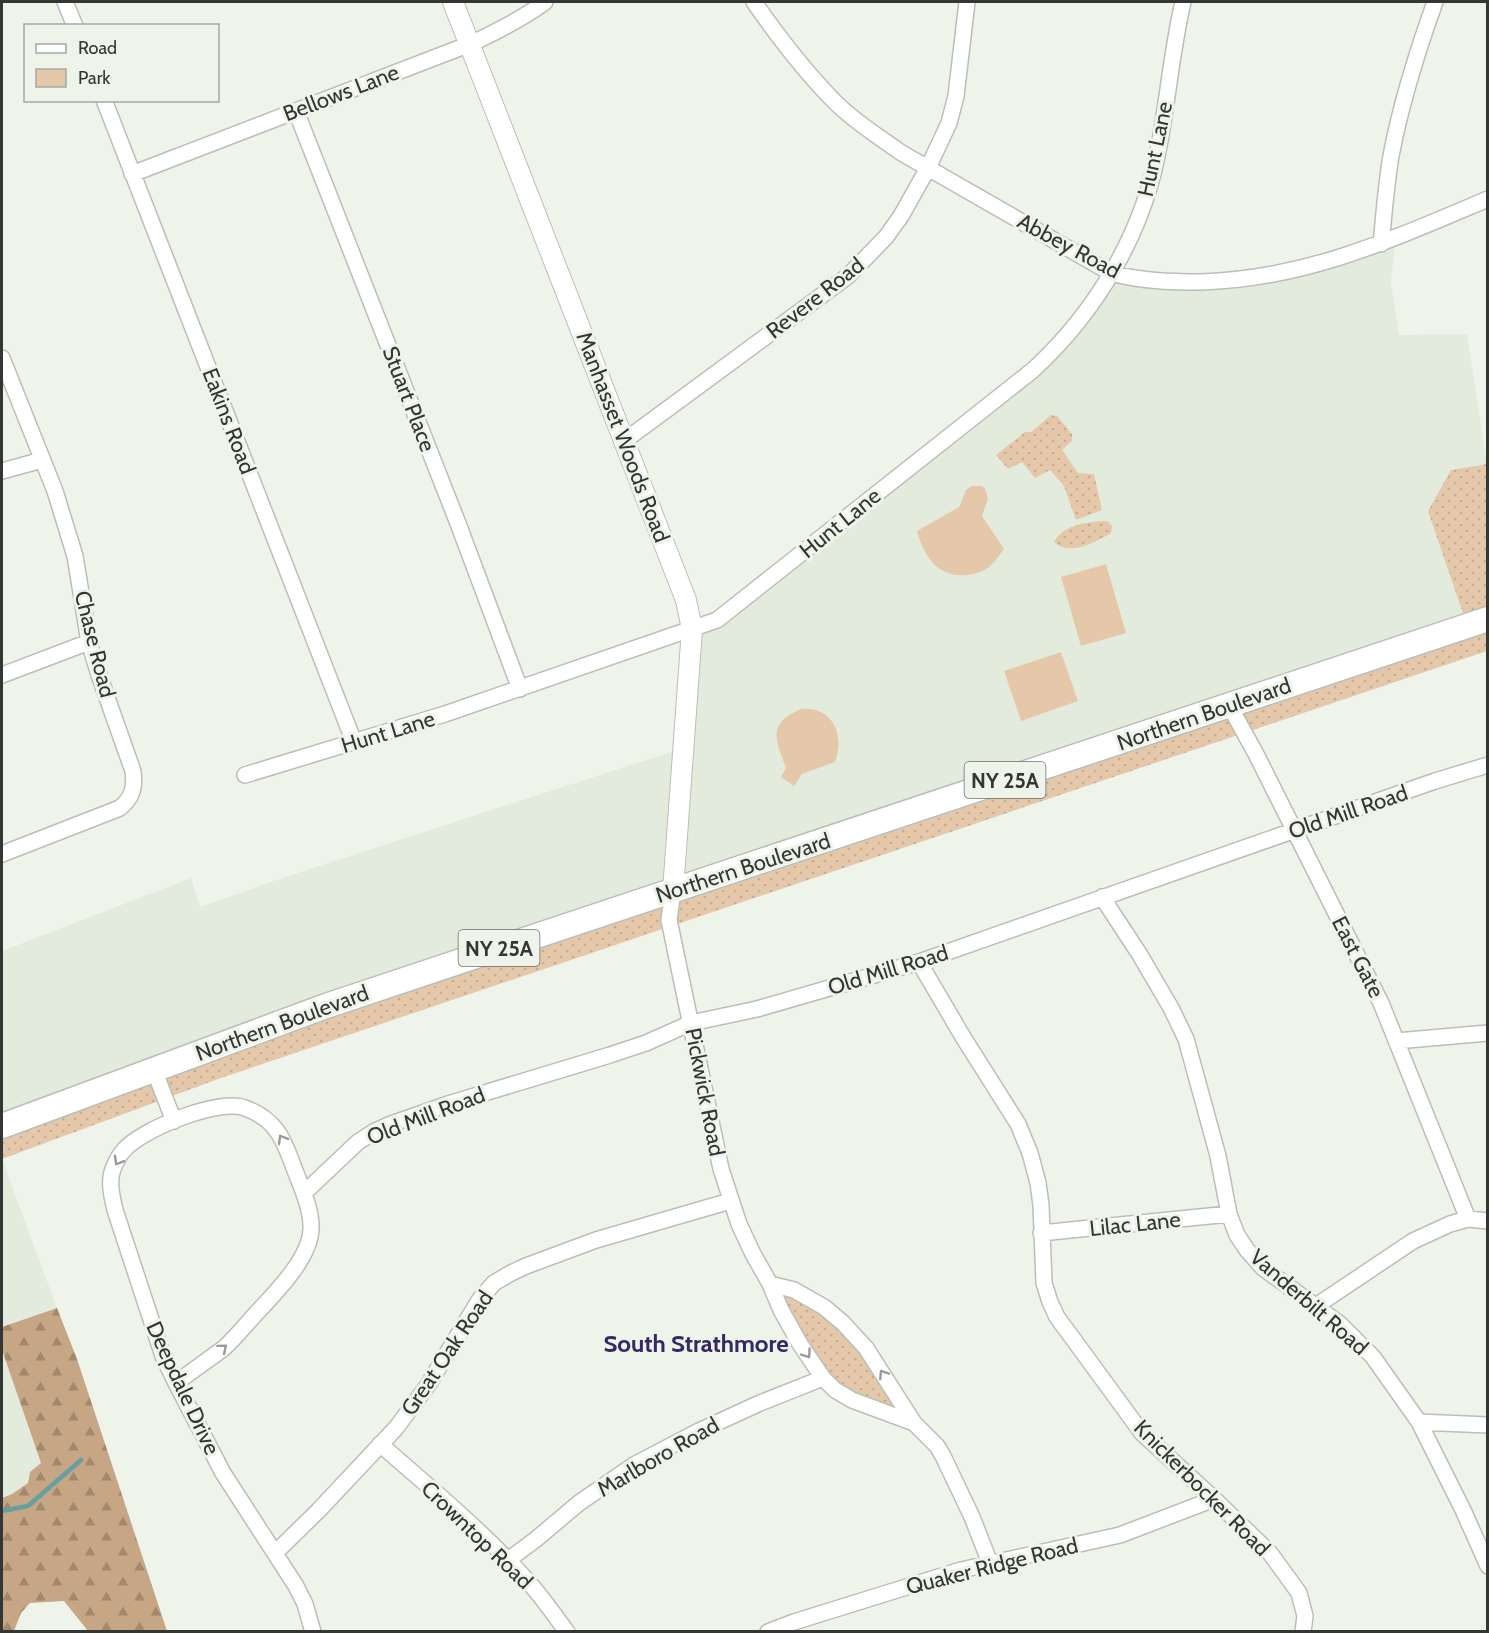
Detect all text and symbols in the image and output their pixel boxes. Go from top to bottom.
legend [24,24,219,102]
text: Road [78,37,117,59]
street label: Bellows Lane [279,59,403,127]
text: Park [78,67,111,89]
street label: Hunt Lane [1132,99,1178,199]
street label: Abbey Road [1013,208,1125,284]
street label: Revere Road [761,251,869,345]
street label: Manhasset Woods Road [570,328,676,546]
street label: Stuart Place [377,343,441,455]
street label: Eakins Road [196,364,262,478]
street label: Hunt Lane [794,482,886,564]
street label: Chase Road [69,588,121,700]
street label: Northern Boulevard [1113,672,1295,756]
street label: Hunt Lane [338,705,438,759]
road number: NY 25A [964,762,1046,798]
street label: Old Mill Road [1285,779,1411,845]
street label: Northern Boulevard [652,827,834,909]
street label: East Gate [1326,912,1390,1002]
road number: NY 25A [458,930,540,966]
street label: Old Mill Road [825,939,951,1001]
street label: Northern Boulevard [192,979,372,1067]
street label: Pickwick Road [679,1026,731,1158]
street label: Old Mill Road [363,1081,489,1151]
one-way arrow [278,1135,289,1145]
one-way arrow [114,1155,125,1165]
street label: Lilac Lane [1088,1206,1182,1242]
street label: Vanderbilt Road [1244,1243,1374,1361]
street label: Great Oak Road [395,1285,499,1421]
street label: Deepdale Drive [140,1317,226,1459]
district label: South Strathmore [603,1329,789,1358]
one-way arrow [216,1344,227,1355]
one-way arrow [800,1348,811,1359]
one-way arrow [879,1370,890,1381]
street label: Marlboro Road [592,1411,724,1503]
street label: Knickerbocker Road [1128,1414,1276,1562]
street label: Crowntop Road [416,1475,538,1595]
street label: Quaker Ridge Road [903,1532,1081,1600]

